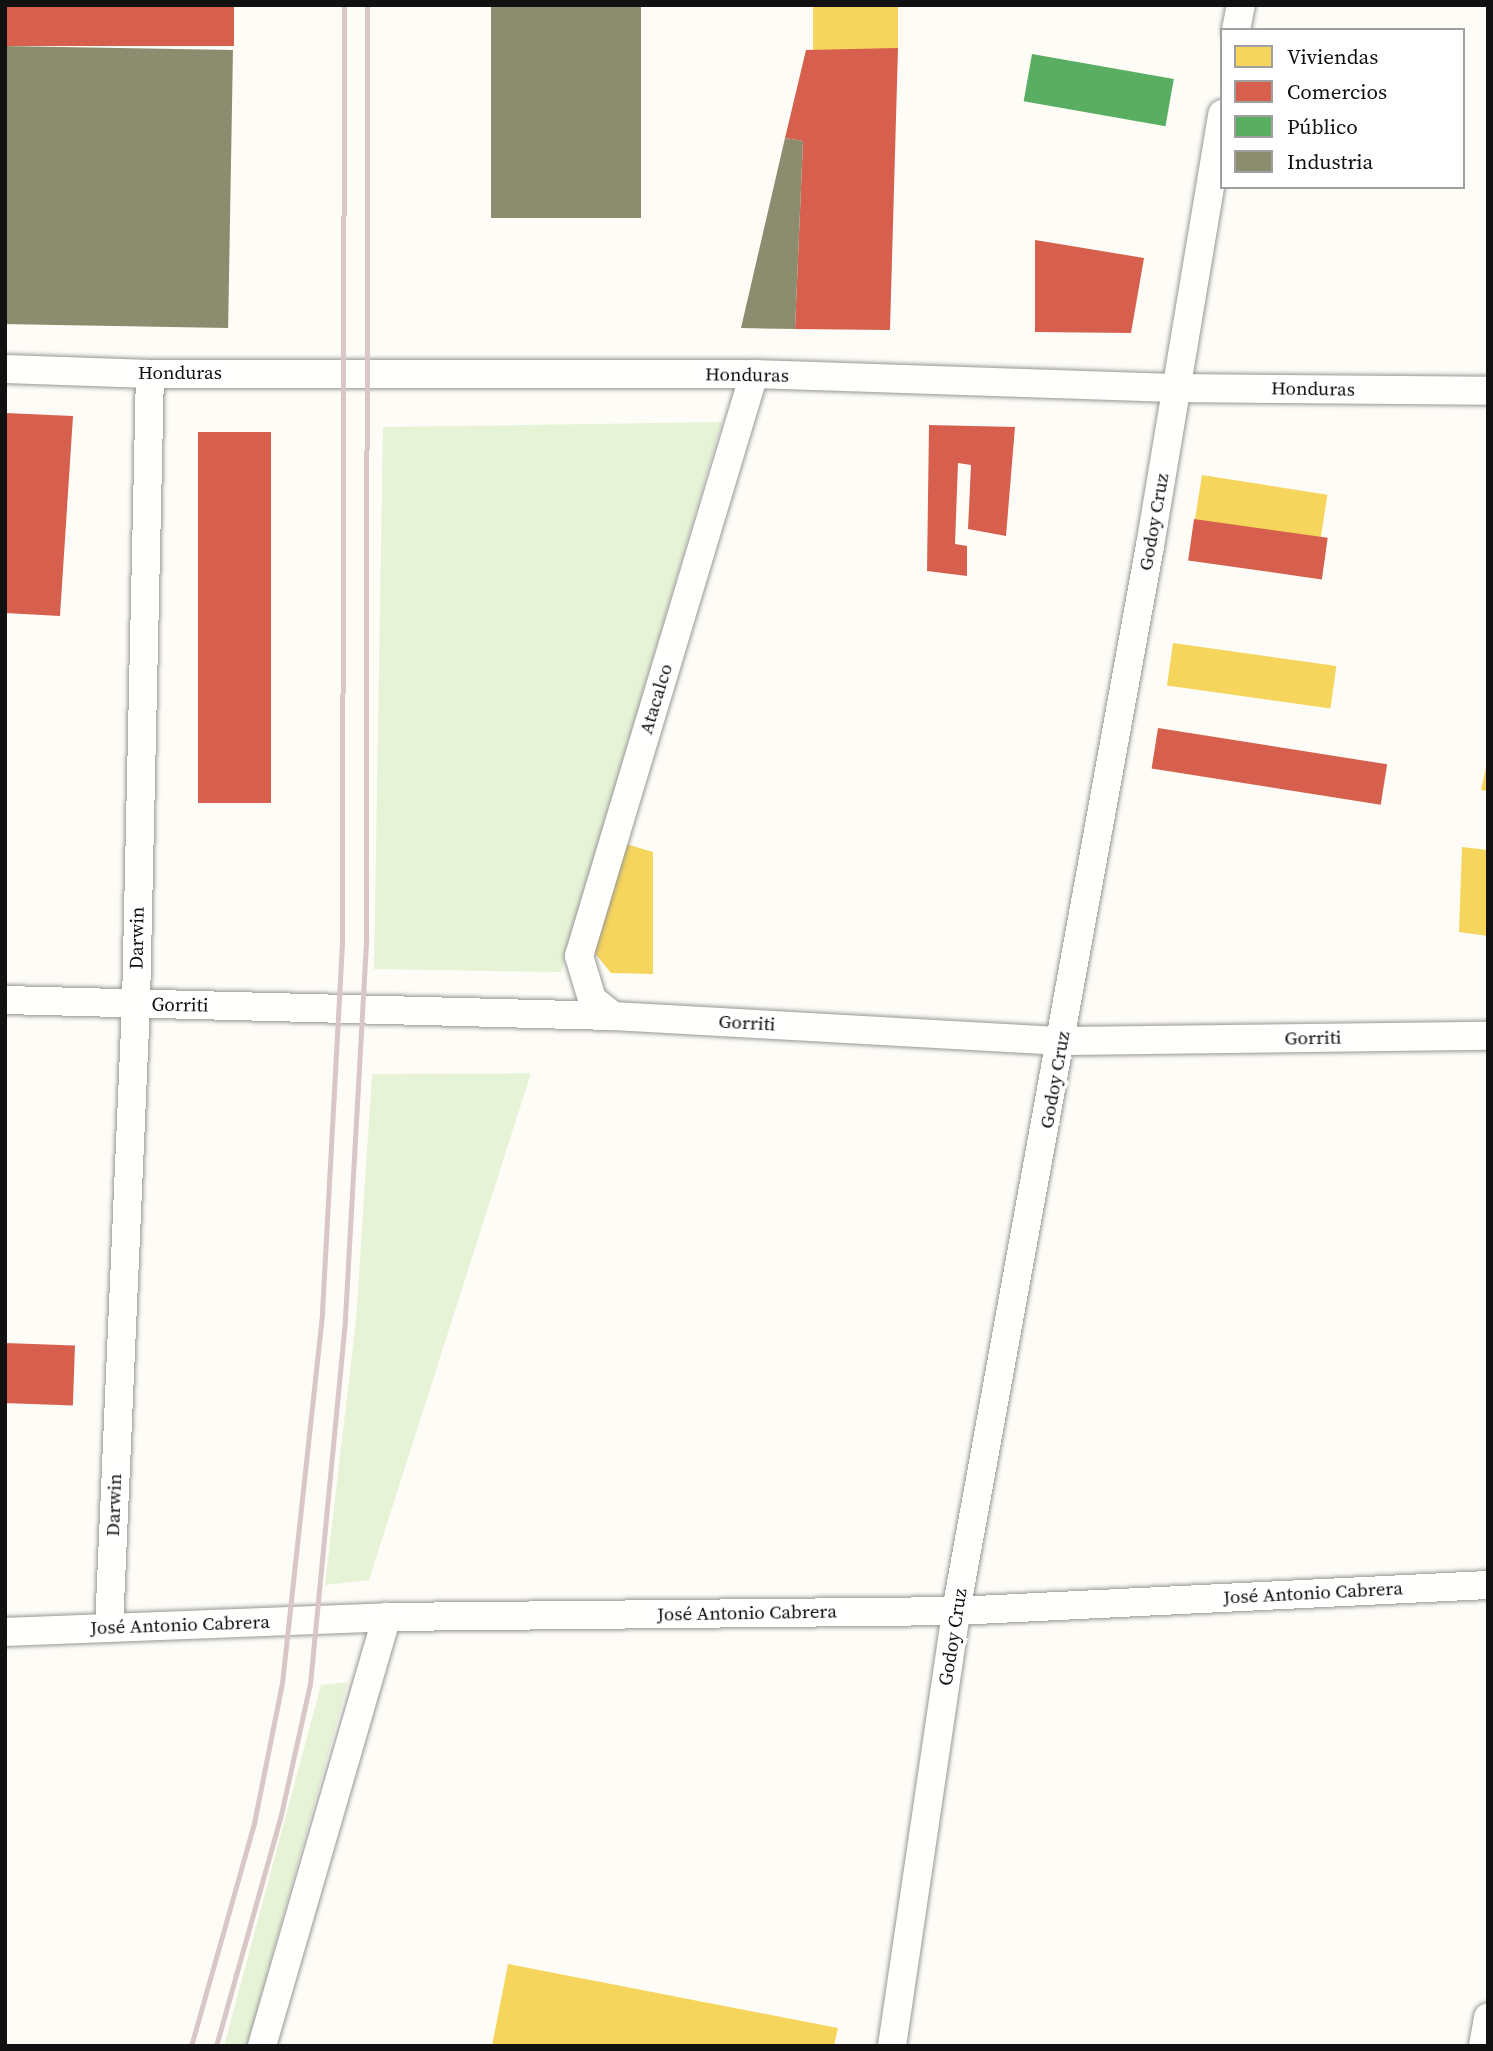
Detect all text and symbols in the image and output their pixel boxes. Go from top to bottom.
legend [1220,28,1465,189]
text: Viviendas [1287,42,1378,71]
text: Comercios [1287,77,1387,106]
text: Público [1287,112,1358,141]
text: Industria [1287,147,1373,176]
street label: Honduras [138,362,222,384]
street label: Honduras [705,363,789,387]
street label: Honduras [1271,377,1355,401]
street label: Godoy Cruz [1134,472,1174,572]
street label: Atacalco [635,661,677,737]
street label: Darwin [125,906,149,970]
street label: Gorriti [151,993,209,1017]
street label: Gorriti [718,1010,776,1036]
street label: Gorriti [1284,1026,1342,1050]
street label: Godoy Cruz [1035,1030,1075,1130]
street label: Darwin [102,1473,126,1537]
street label: José Antonio Cabrera [1223,1577,1403,1609]
street label: Godoy Cruz [934,1587,972,1687]
street label: José Antonio Cabrera [657,1600,837,1626]
street label: José Antonio Cabrera [90,1610,270,1640]

